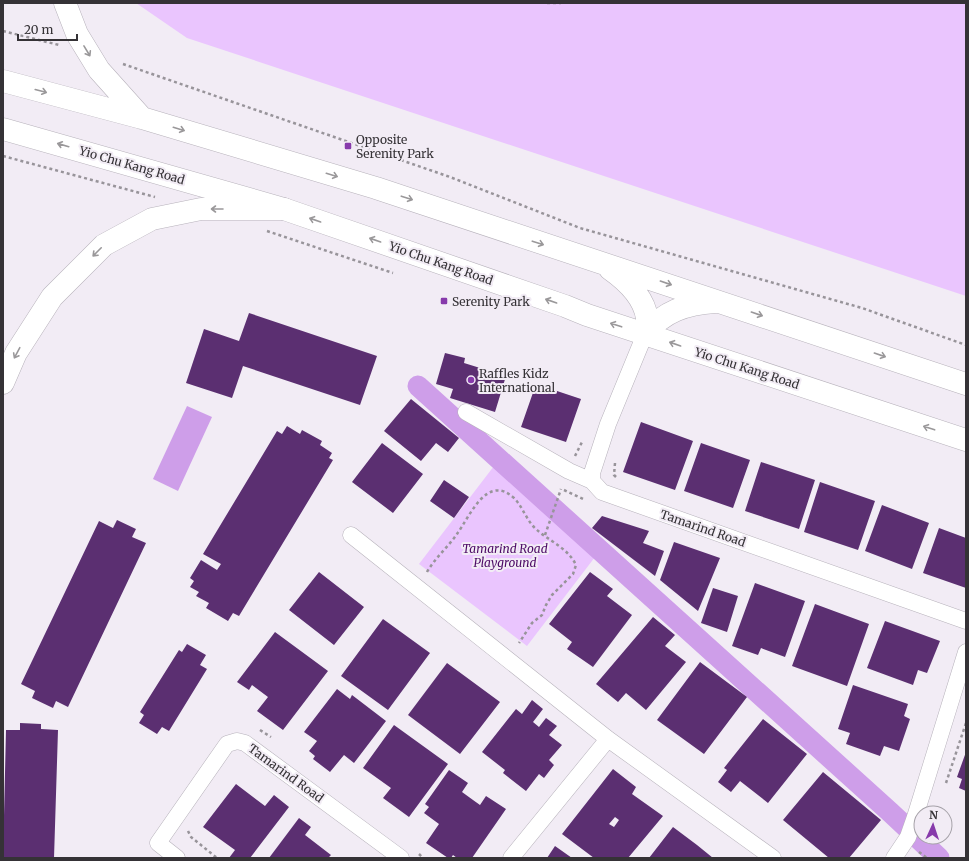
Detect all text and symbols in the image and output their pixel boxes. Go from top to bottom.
scale bar [18,16,77,42]
text: 20 m [24,22,53,37]
one-way arrow [84,45,92,57]
one-way arrow [34,87,47,95]
one-way arrow [173,126,186,133]
place label: Opposite Serenity Park [356,132,434,161]
one-way arrow [56,141,69,148]
marker: Opposite Serenity Park [343,141,353,151]
street label: Yio Chu Kang Road [76,142,187,187]
one-way arrow [326,171,338,179]
one-way arrow [401,195,414,202]
one-way arrow [211,205,224,213]
one-way arrow [309,216,322,223]
one-way arrow [369,236,381,244]
street label: Yio Chu Kang Road [386,238,495,288]
one-way arrow [532,240,545,247]
one-way arrow [92,247,102,257]
one-way arrow [659,280,672,287]
place label: Serenity Park [452,294,530,309]
marker: Serenity Park [439,296,449,306]
one-way arrow [545,297,558,304]
one-way arrow [750,311,763,318]
one-way arrow [610,320,622,328]
one-way arrow [669,339,681,347]
street label: Yio Chu Kang Road [692,344,801,392]
one-way arrow [12,347,20,359]
one-way arrow [874,352,886,360]
place label: Raffles Kidz International [479,366,556,395]
marker: Raffles Kidz International [466,375,476,385]
one-way arrow [923,424,936,431]
street label: Tamarind Road [658,506,748,550]
park label: Tamarind Road Playground [462,541,548,570]
street label: Tamarind Road [245,741,327,805]
north arrow [913,805,953,845]
text: N [929,808,939,822]

